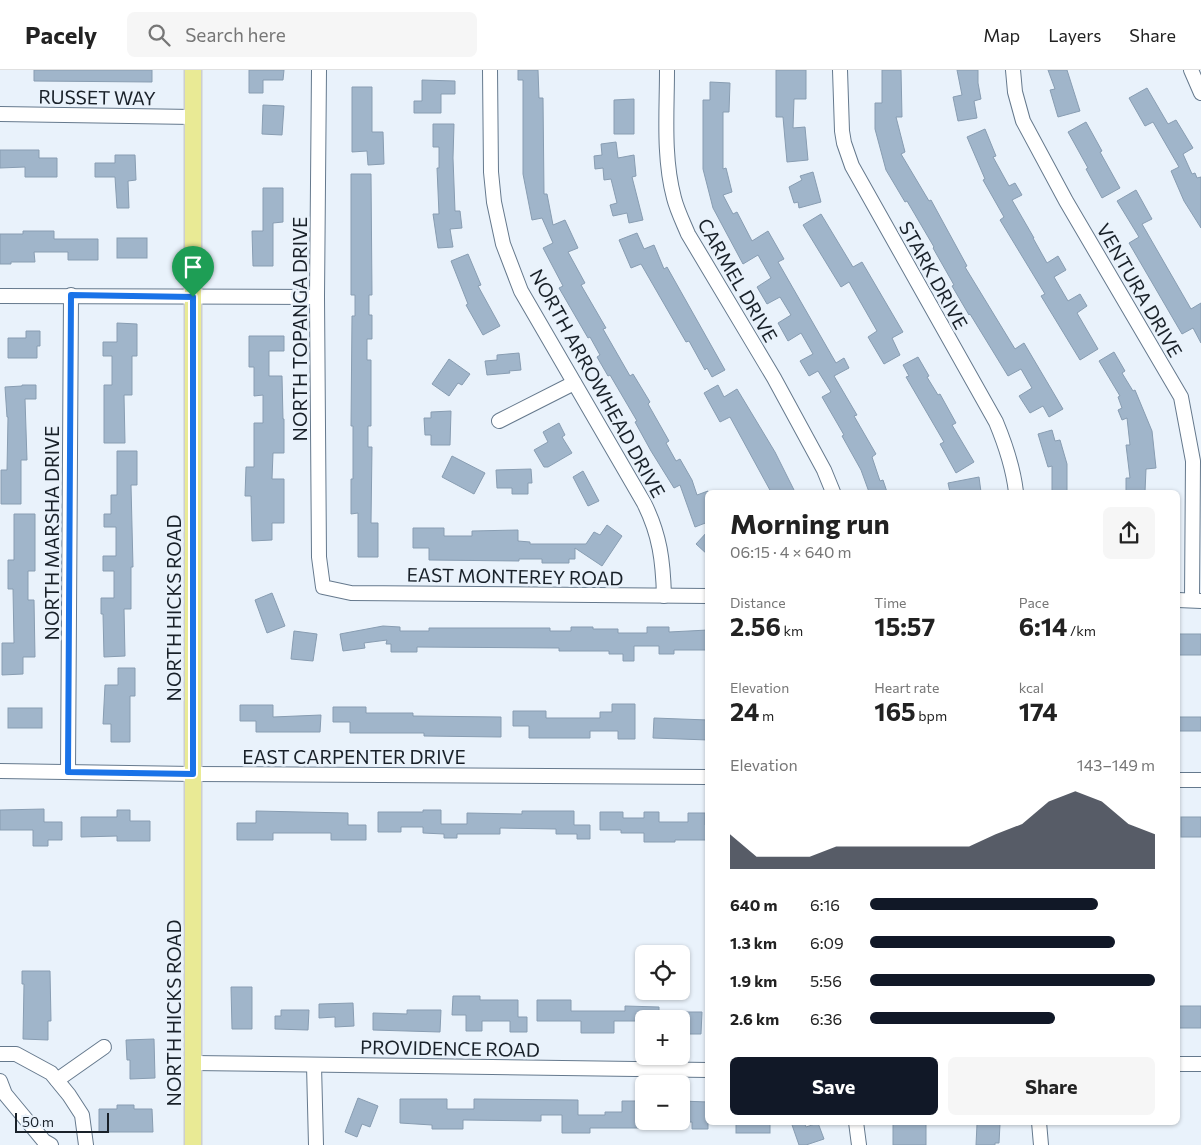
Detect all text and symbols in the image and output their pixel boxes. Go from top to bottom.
search box [127,12,477,57]
text: Pacely [25,20,97,49]
icon: search [145,21,173,49]
text: Search here [185,23,286,46]
text: Map [983,24,1020,46]
text: Layers [1048,24,1101,46]
text: Share [1129,24,1176,46]
street label: RUSSET WAY [38,84,156,110]
street label: CARMEL DRIVE [693,214,783,346]
street label: NORTH TOPANGA DRIVE [288,217,311,441]
street label: STARK DRIVE [895,217,973,333]
street label: VENTURA DRIVE [1092,219,1188,361]
pin [172,246,214,297]
icon: arrive [179,253,207,281]
street label: NORTH ARROWHEAD DRIVE [525,265,671,501]
street label: NORTH MARSHA DRIVE [40,426,63,640]
text: Morning run [730,506,890,540]
button: share [1103,507,1155,559]
street label: NORTH HICKS ROAD [162,515,185,701]
text: 06:15 · 4 × 640 m [730,542,851,561]
street label: EAST MONTEREY ROAD [406,563,624,589]
text: Distance [730,594,786,611]
text: Time [874,594,907,611]
text: Pace [1019,594,1049,611]
text: 2.56 [730,611,781,641]
text: 15:57 [874,611,935,641]
text: 6:14 [1019,611,1067,641]
text: km [781,622,803,639]
text: /km [1067,622,1096,639]
text: Elevation [730,679,789,696]
text: Heart rate [874,679,939,696]
text: kcal [1019,679,1044,696]
text: 24 [730,696,759,726]
text: 165 [874,696,916,726]
text: 174 [1019,696,1058,726]
text: m [759,707,774,724]
text: bpm [916,707,947,724]
street label: EAST CARPENTER DRIVE [242,745,466,768]
text: Elevation [730,755,798,774]
text: 143–149 m [1077,755,1155,774]
text: 640 m [730,895,777,914]
text: 6:16 [810,895,840,914]
street label: NORTH HICKS ROAD [162,920,185,1106]
text: 1.3 km [730,933,777,952]
text: 6:09 [810,933,844,952]
map controls [635,945,690,1130]
button: locate [635,945,690,1000]
text: 1.9 km [730,971,777,990]
text: 5:56 [810,971,842,990]
text: 2.6 km [730,1009,779,1028]
text: 6:36 [810,1009,842,1028]
button: + [635,1010,690,1065]
street label: PROVIDENCE ROAD [360,1035,540,1061]
button: Save [730,1057,938,1115]
button: Share [948,1057,1155,1115]
button: − [635,1075,690,1130]
scale bar [15,1110,109,1133]
text: 50 m [22,1113,54,1130]

